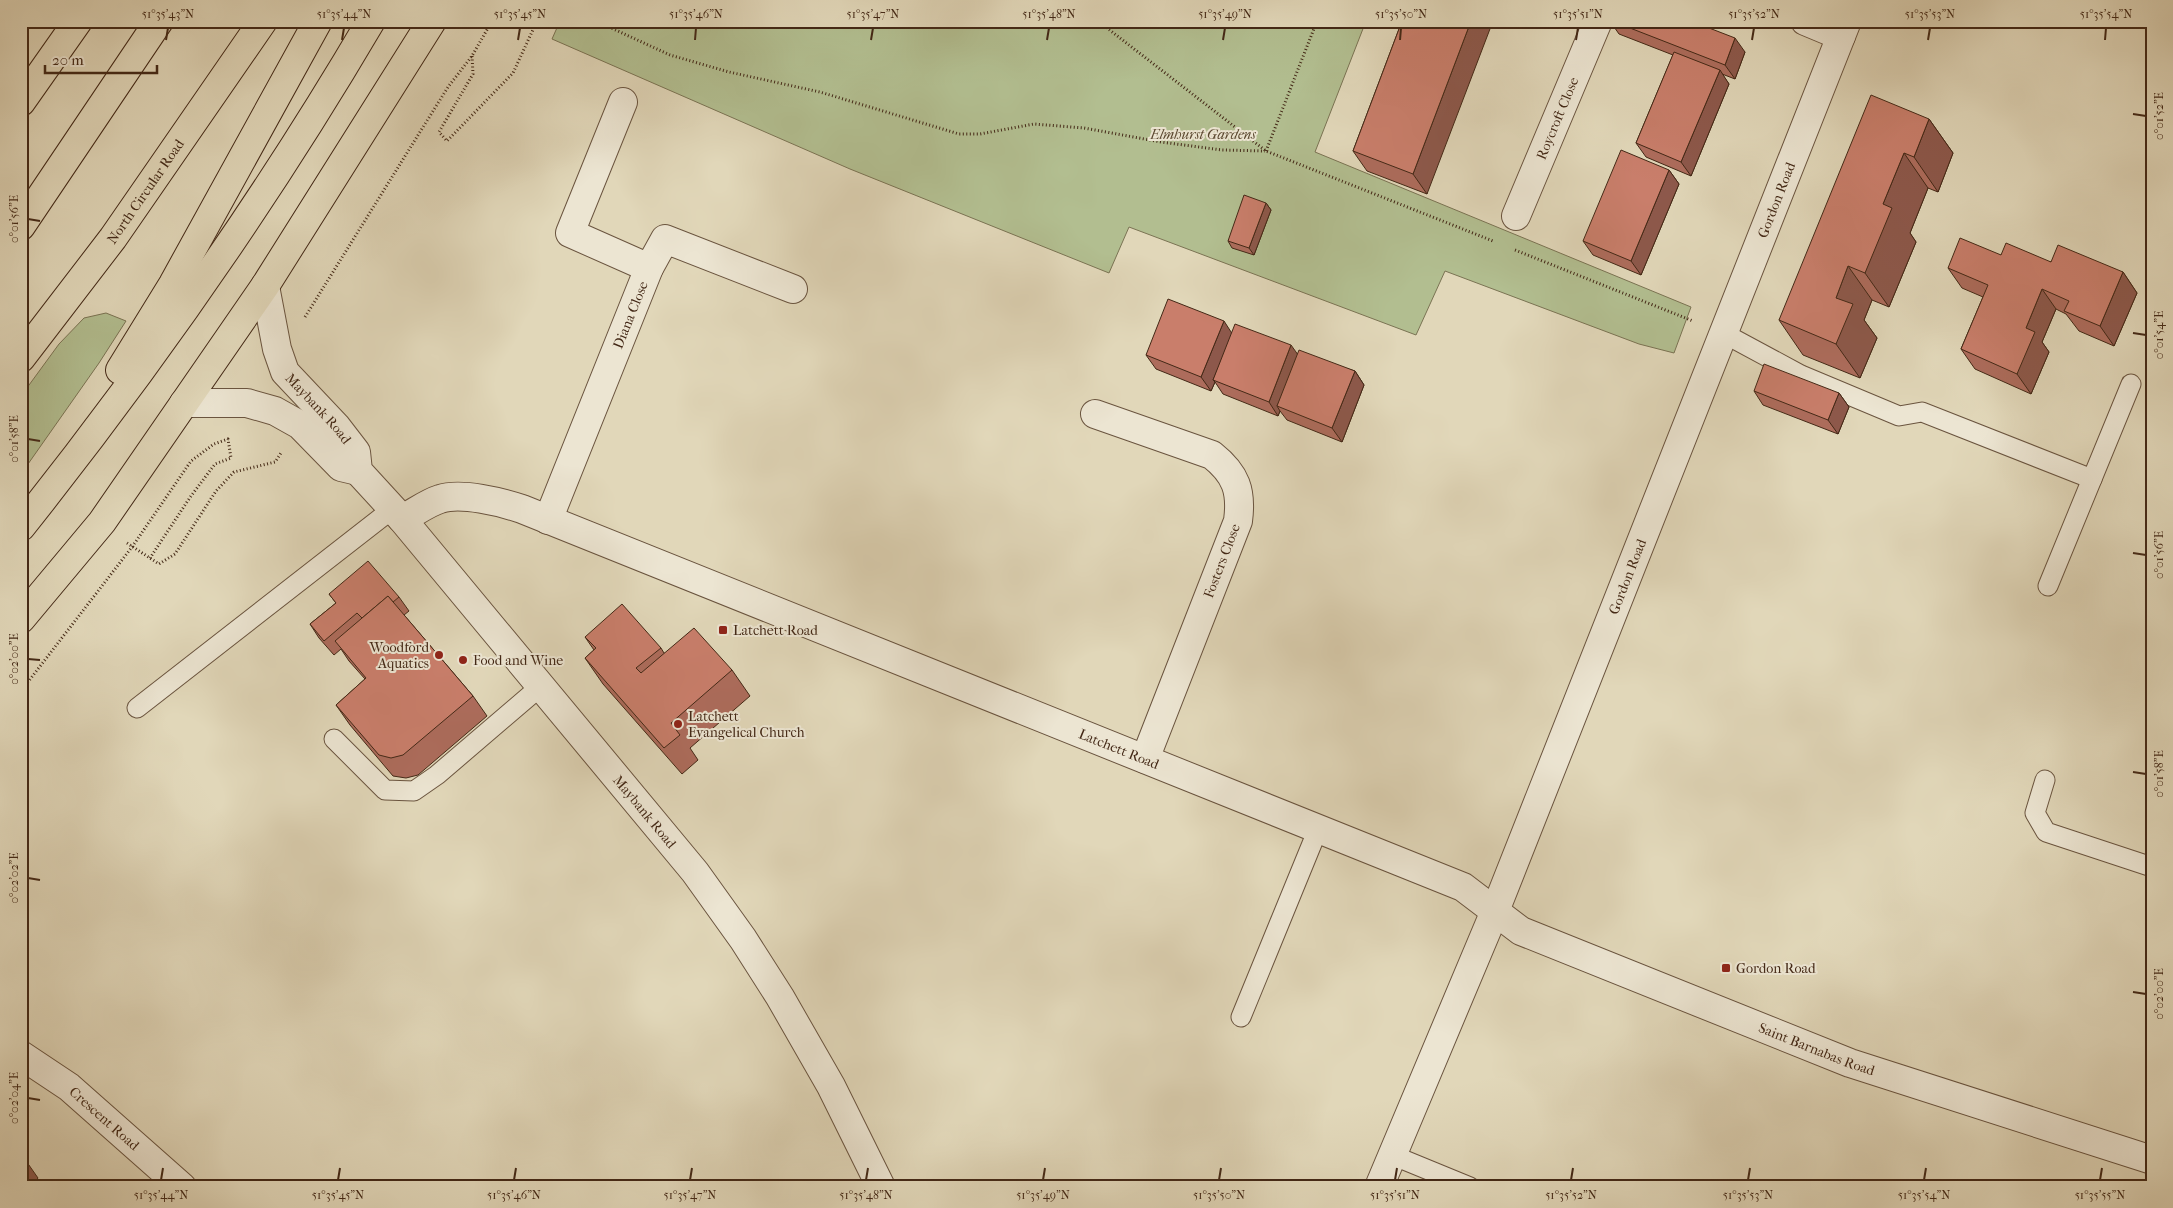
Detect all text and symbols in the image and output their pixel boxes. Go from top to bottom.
text: 51°35'43"N [142,7,194,21]
text: 51°35'44"N [317,7,371,21]
text: 51°35'45"N [494,7,546,21]
text: 51°35'46"N [669,7,723,21]
text: 51°35'47"N [847,7,899,21]
text: 51°35'48"N [1022,7,1076,21]
text: 51°35'49"N [1198,7,1252,21]
text: 51°35'50"N [1375,7,1427,21]
text: 51°35'51"N [1553,7,1603,21]
text: 51°35'52"N [1728,7,1780,21]
text: 51°35'53"N [1905,7,1955,21]
text: 51°35'54"N [2080,7,2132,21]
scale bar [45,42,158,74]
text: 20 m [52,51,84,69]
street label: Roycroft Close [1532,74,1582,162]
text: 0°01'52"E [2152,92,2166,140]
park label: Elmhurst Gardens [1149,126,1256,143]
street label: North Circular Road [103,135,188,247]
street label: Gordon Road [1754,159,1799,240]
text: 0°01'56"E [7,195,21,243]
street label: Diana Close [609,279,651,351]
text: 0°01'54"E [2152,311,2166,359]
street label: Maybank Road [282,369,355,447]
text: 0°01'58"E [7,415,21,463]
street label: Fosters Close [1200,521,1244,601]
text: 0°01'56"E [2152,531,2166,579]
street label: Gordon Road [1605,536,1650,617]
place label: Latchett Road [733,622,818,639]
marker: Latchett Road [717,624,729,636]
text: 0°02'00"E [7,633,21,685]
place label: Woodford Aquatics [369,639,429,672]
marker: Woodford Aquatics [433,649,445,661]
place label: Food and Wine [473,652,563,669]
marker: Food and Wine [457,654,469,666]
place label: Latchett Evangelical Church [688,708,805,741]
marker: Latchett Evangelical Church [672,718,684,730]
street label: Latchett Road [1076,725,1162,773]
text: 0°01'58"E [2152,750,2166,798]
street label: Maybank Road [610,772,680,852]
text: 0°02'02"E [7,852,21,904]
place label: Gordon Road [1736,960,1816,977]
marker: Gordon Road [1720,962,1732,974]
text: 0°02'00"E [2152,968,2166,1020]
street label: Saint Barnabas Road [1756,1019,1877,1079]
text: 0°02'04"E [7,1072,21,1124]
street label: Crescent Road [66,1083,143,1154]
text: 51°35'44"N [134,1188,188,1202]
text: 51°35'45"N [312,1188,364,1202]
text: 51°35'46"N [487,1188,541,1202]
text: 51°35'47"N [664,1188,716,1202]
text: 51°35'48"N [839,1188,893,1202]
text: 51°35'49"N [1016,1188,1070,1202]
text: 51°35'50"N [1193,1188,1245,1202]
text: 51°35'51"N [1370,1188,1420,1202]
text: 51°35'52"N [1545,1188,1597,1202]
text: 51°35'53"N [1723,1188,1773,1202]
text: 51°35'54"N [1898,1188,1950,1202]
text: 51°35'55"N [2075,1188,2125,1202]

